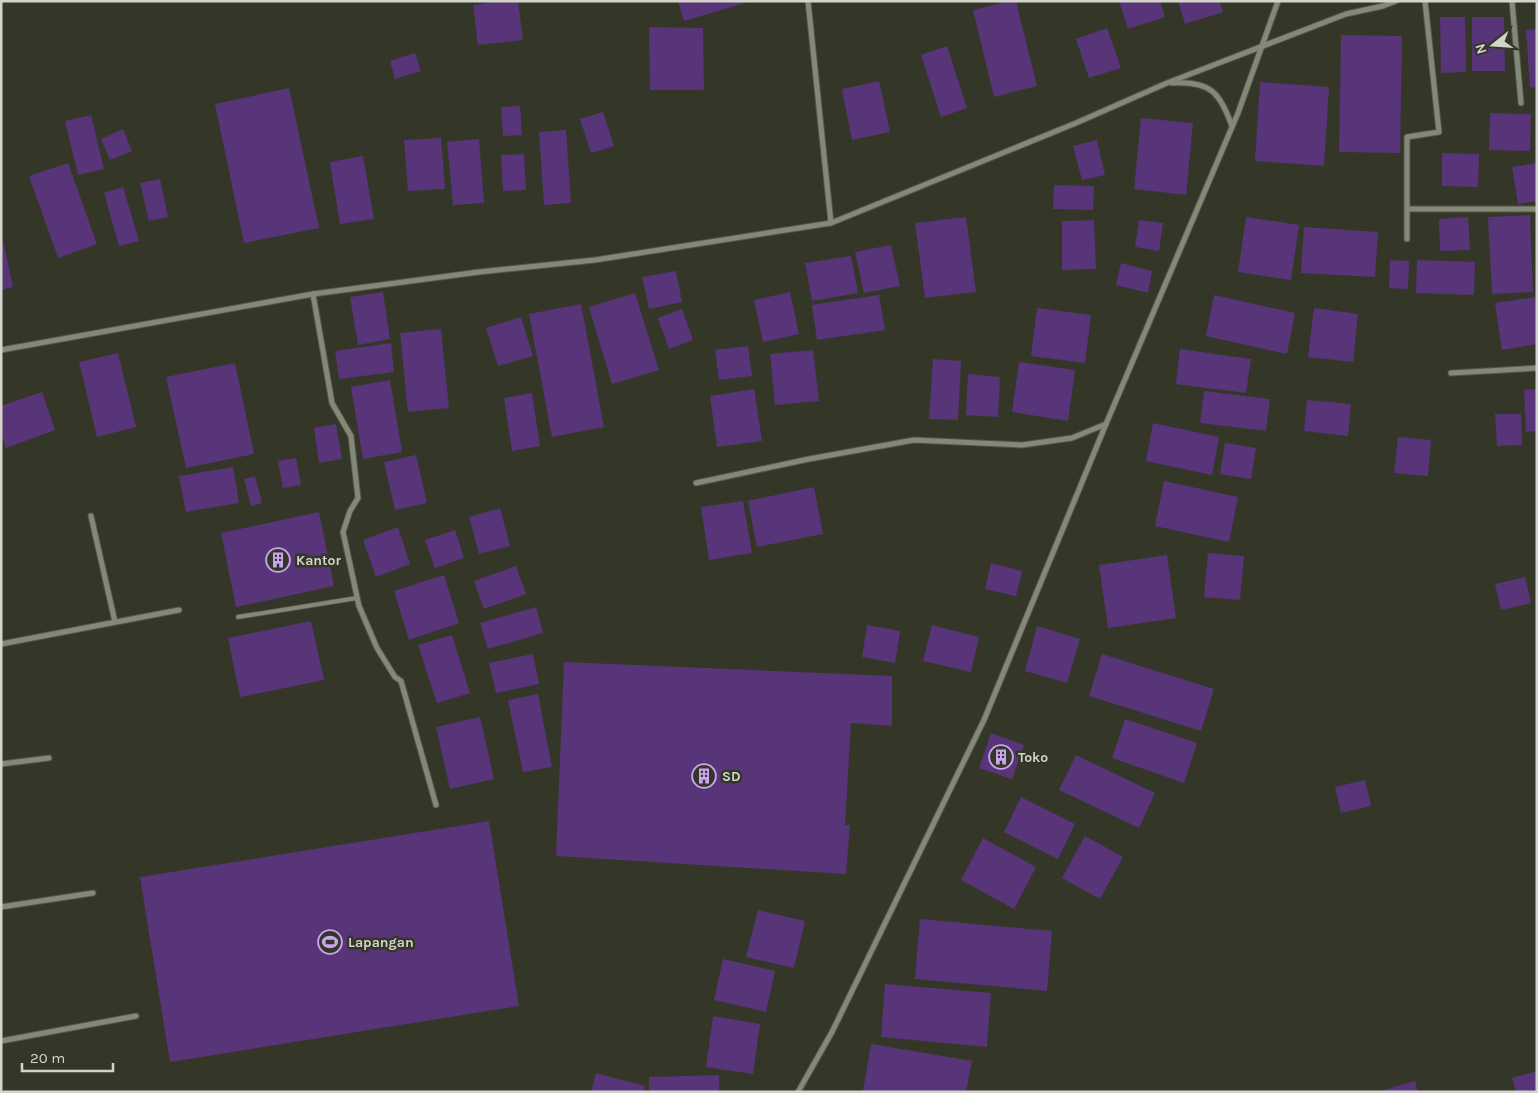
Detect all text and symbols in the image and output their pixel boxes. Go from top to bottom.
north arrow [1468,20,1518,70]
text: N [1471,41,1491,56]
building icon: Kantor [265,547,291,573]
place label: Kantor [296,552,342,569]
building icon: Toko [988,744,1014,770]
place label: Toko [1018,749,1048,766]
building icon: SD [691,763,717,789]
place label: SD [722,768,741,785]
sports icon: Lapangan [317,929,343,955]
place label: Lapangan [348,934,414,951]
scale bar [22,1040,114,1072]
text: 20 m [30,1049,65,1067]

